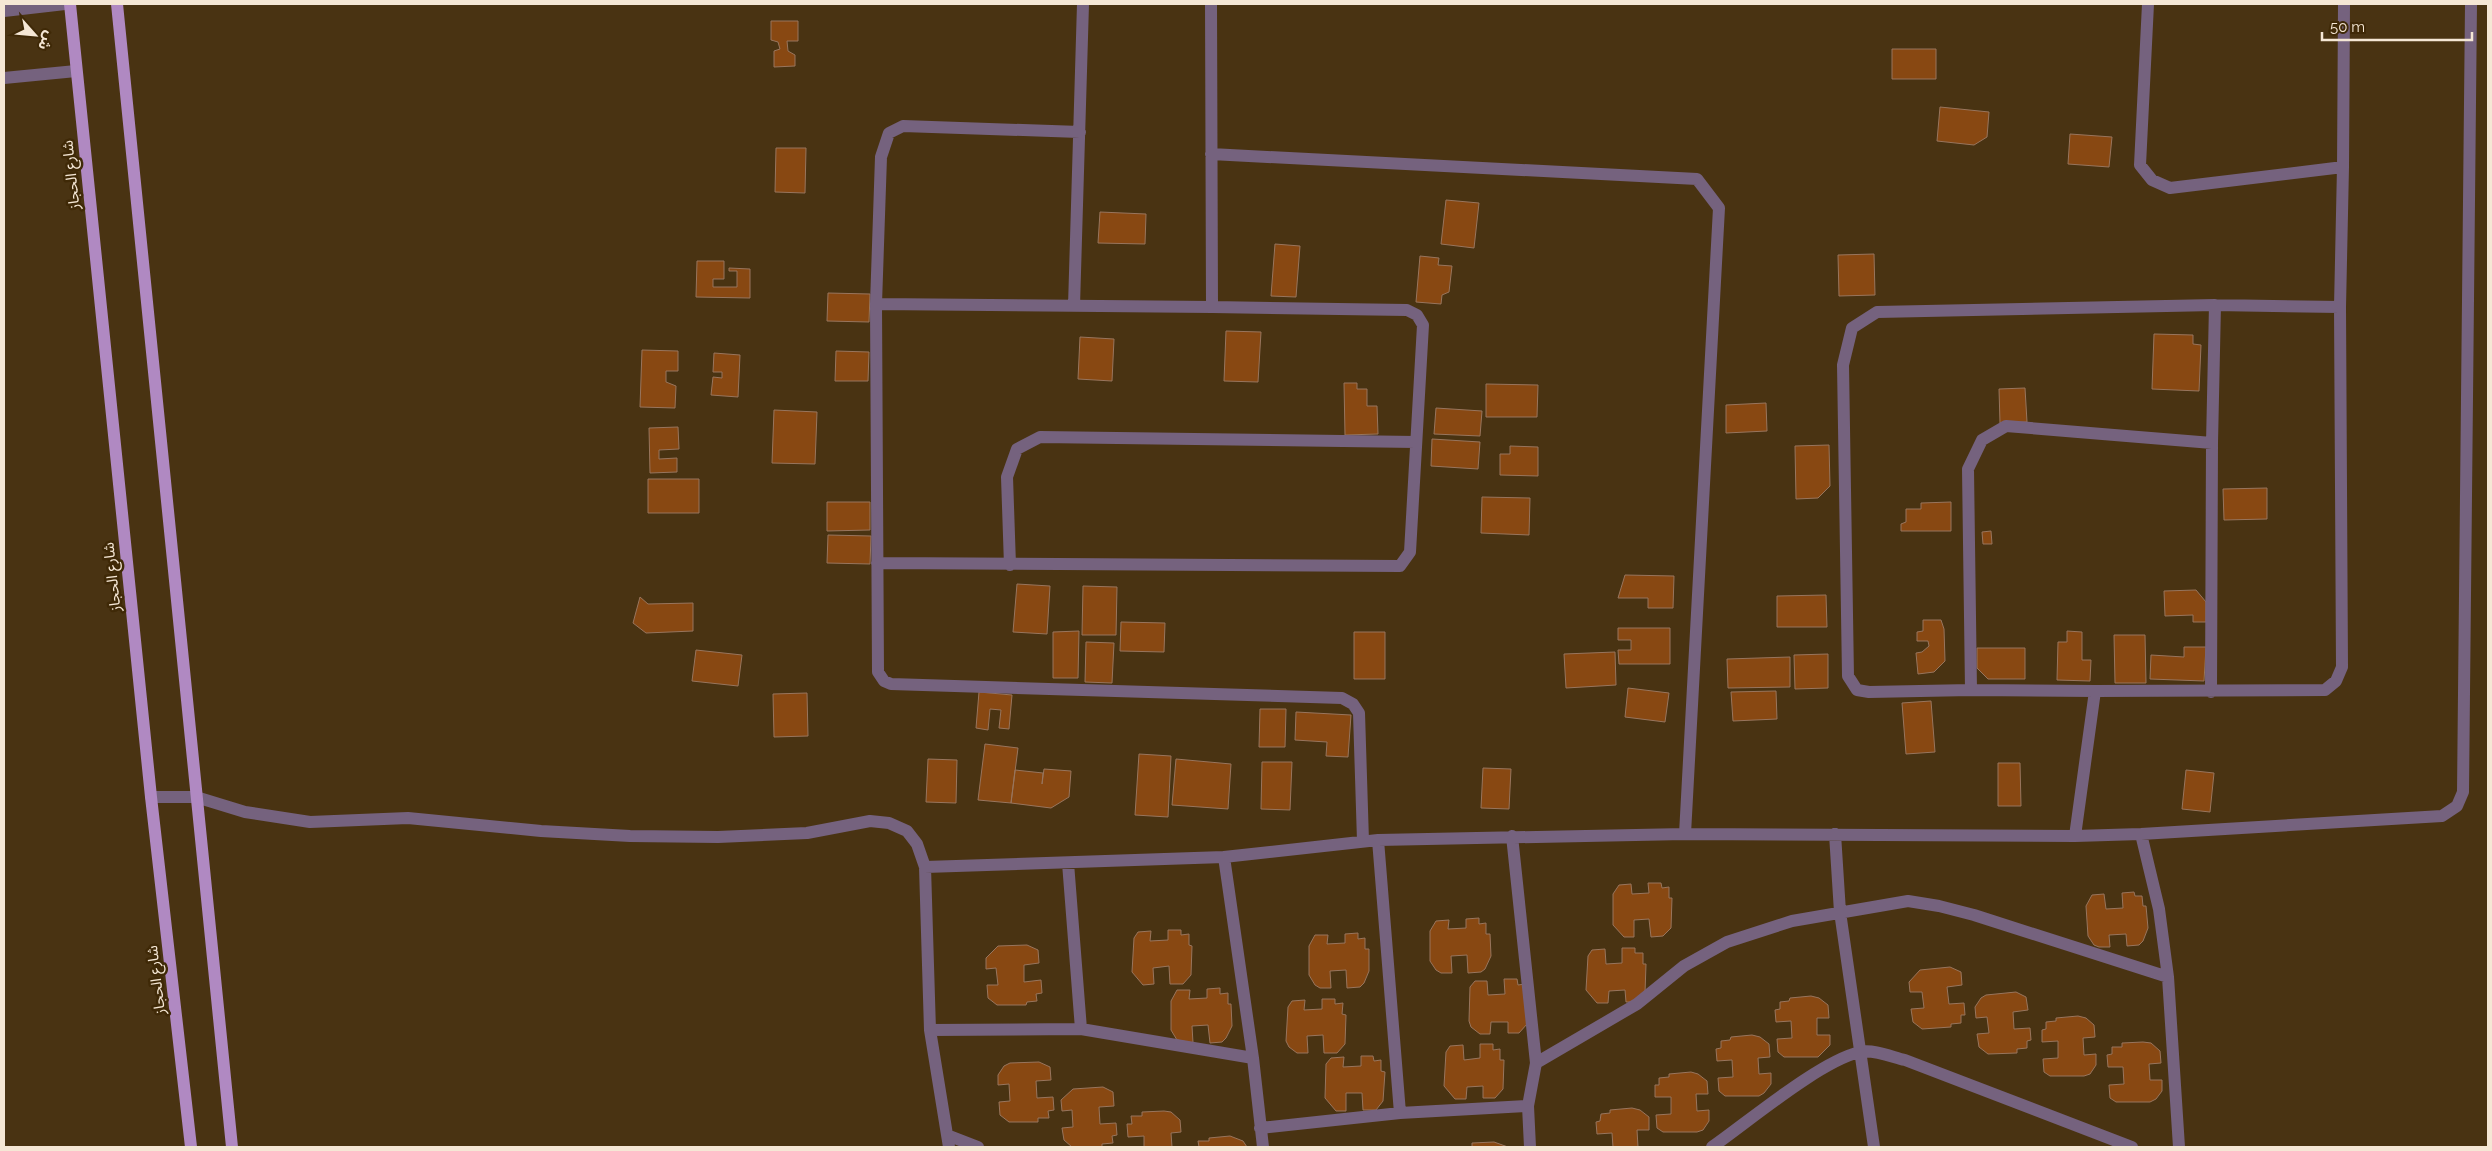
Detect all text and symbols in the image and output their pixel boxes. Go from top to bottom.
north arrow [10,10,60,60]
scale bar [2322,10,2472,42]
text: 50 m [2330,18,2365,36]
text: ش [35,29,58,53]
street label: شارع الحجاز [58,139,87,212]
street label: شارع الحجاز [99,541,128,614]
street label: شارع الحجاز [143,944,172,1017]

